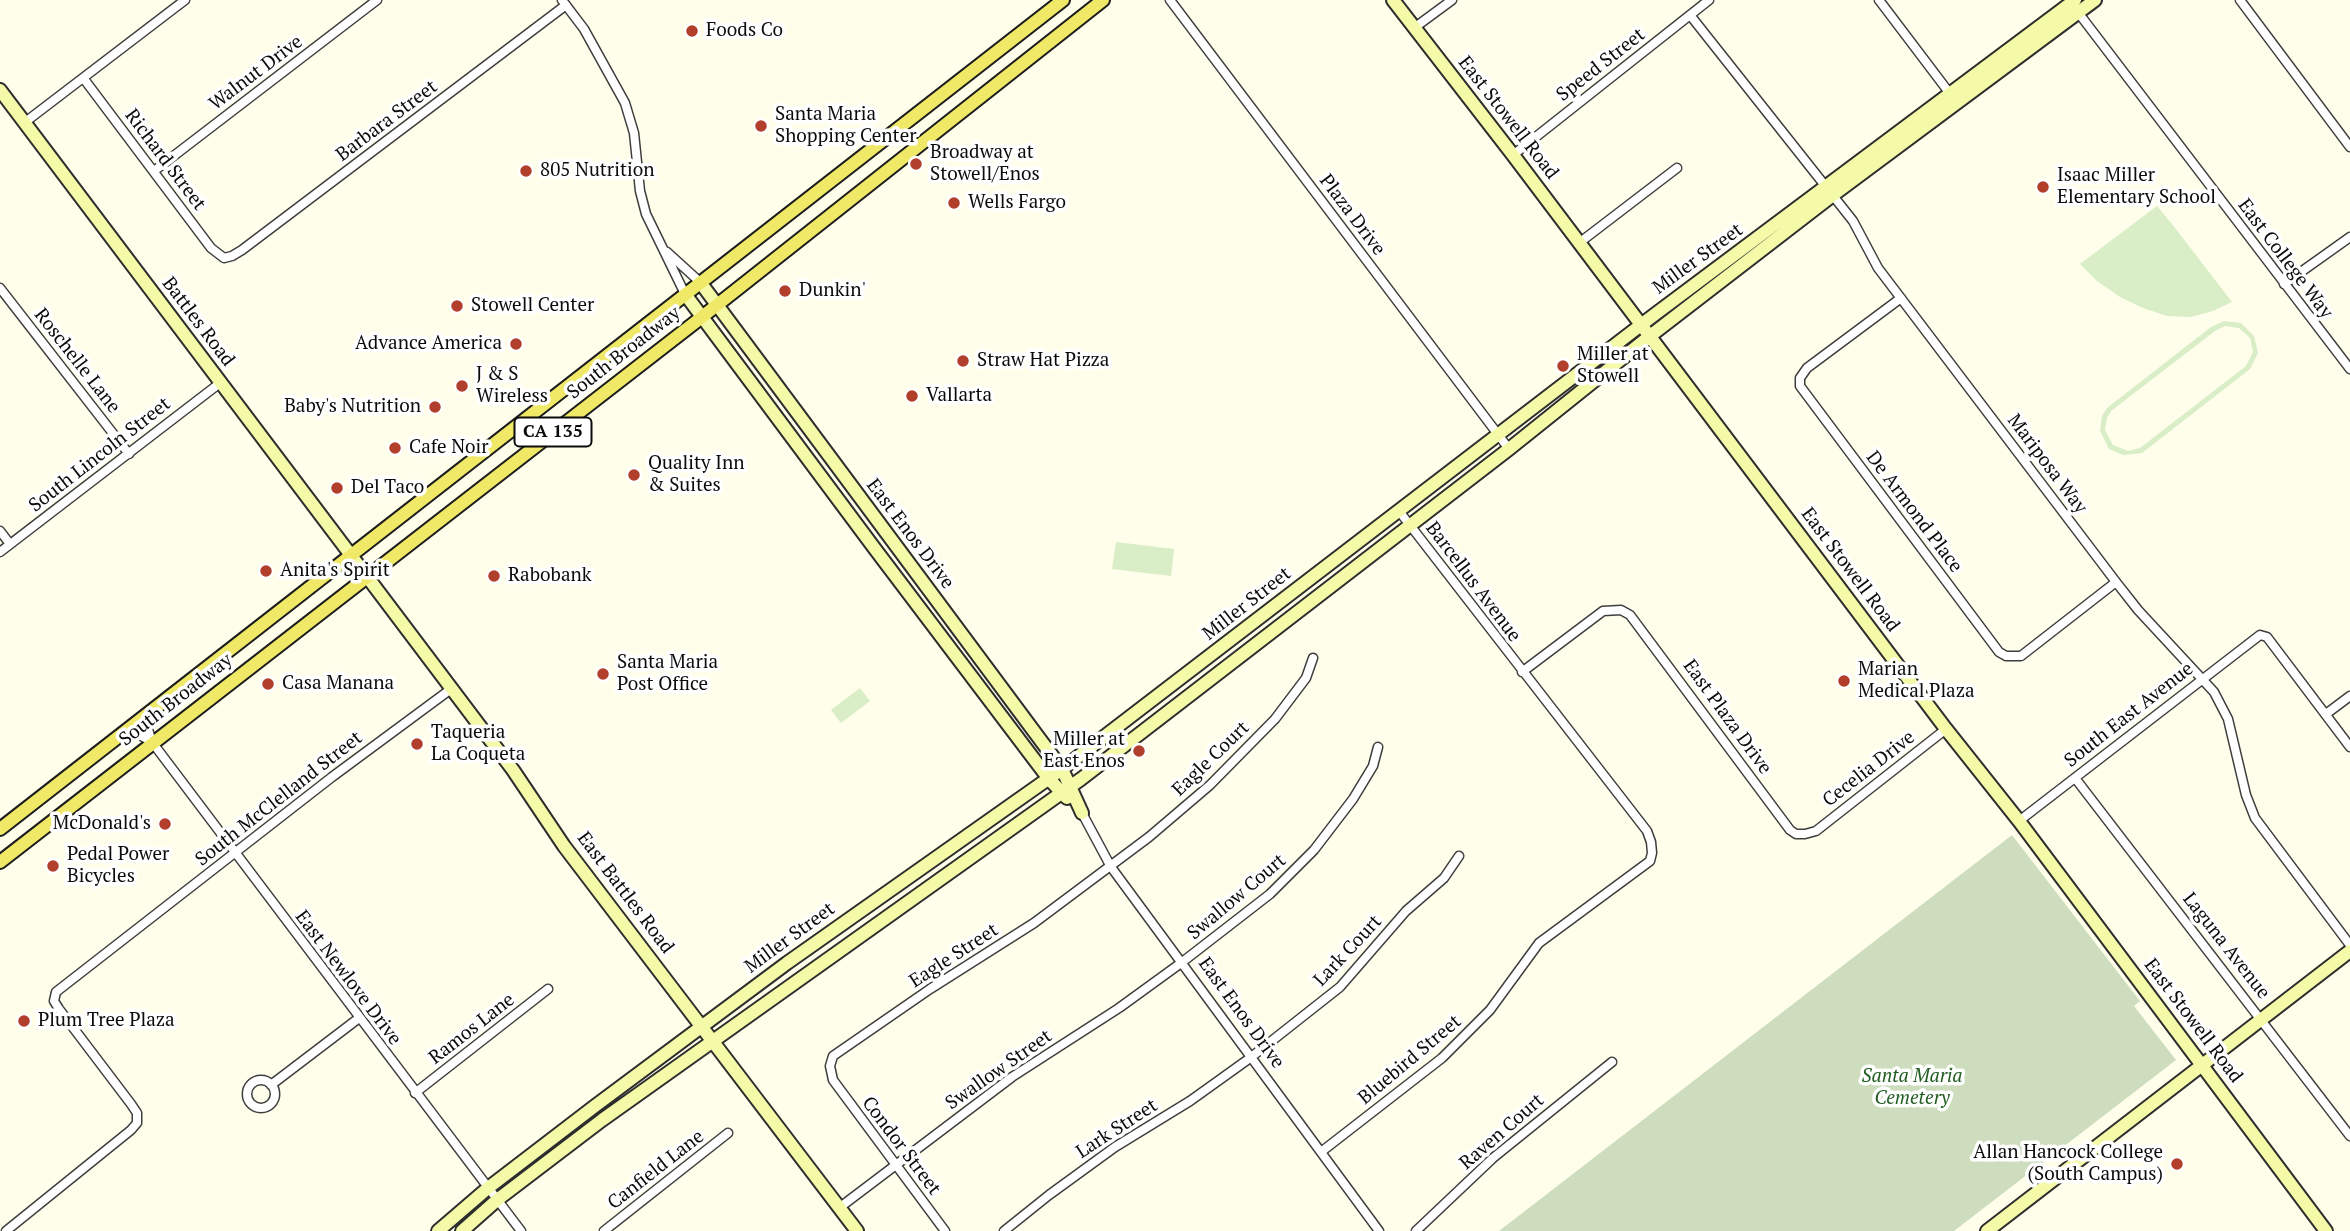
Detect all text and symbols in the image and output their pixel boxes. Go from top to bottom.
place label: Foods Co [706,20,783,42]
marker: Foods Co [684,23,700,39]
street label: Speed Street [1552,23,1650,107]
street label: Walnut Drive [205,30,307,116]
street label: East Stowell Road [1453,52,1563,184]
street label: Barbara Street [332,76,442,166]
place label: Santa Maria Shopping Center [775,104,916,148]
street label: Richard Street [120,105,210,215]
marker: Santa Maria Shopping Center [753,118,769,134]
place label: Broadway at Stowell/Enos [930,142,1040,186]
marker: Broadway at Stowell/Enos [908,156,924,172]
place label: 805 Nutrition [540,160,654,182]
marker: 805 Nutrition [518,163,534,179]
place label: Isaac Miller Elementary School [2057,165,2216,209]
street label: Plaza Drive [1314,170,1390,260]
marker: Isaac Miller Elementary School [2035,179,2051,195]
place label: Wells Fargo [968,192,1066,214]
marker: Wells Fargo [946,195,962,211]
street label: East College Way [2233,195,2337,323]
street label: Miller Street [1649,219,1747,299]
street label: Battles Road [157,273,239,371]
place label: Dunkin' [799,280,866,302]
marker: Dunkin' [777,283,793,299]
place label: Stowell Center [471,295,594,317]
marker: Stowell Center [449,298,465,314]
street label: South Broadway [563,302,685,404]
street label: Roschelle Lane [29,304,125,418]
place label: Advance America [355,333,502,355]
marker: Advance America [508,336,524,352]
place label: Miller at Stowell [1577,344,1649,388]
place label: Straw Hat Pizza [977,350,1109,372]
marker: Straw Hat Pizza [955,353,971,369]
marker: Miller at Stowell [1555,358,1571,374]
place label: J & S Wireless [476,364,548,408]
marker: J & S Wireless [454,378,470,394]
place label: Vallarta [926,385,992,407]
marker: Vallarta [904,388,920,404]
street label: South Lincoln Street [25,393,175,517]
place label: Baby's Nutrition [284,396,421,418]
marker: Baby's Nutrition [427,399,443,415]
street label: Mariposa Way [2002,410,2092,518]
road number: CA 135 [514,418,592,446]
place label: Cafe Noir [409,437,489,459]
marker: Cafe Noir [387,440,403,456]
street label: De Armond Place [1861,447,1967,577]
place label: Quality Inn & Suites [648,453,745,497]
marker: Quality Inn & Suites [626,467,642,483]
street label: East Enos Drive [861,475,959,593]
place label: Del Taco [351,477,424,499]
marker: Del Taco [329,480,345,496]
street label: East Stowell Road [1796,503,1904,637]
street label: Barcellus Avenue [1421,518,1525,646]
place label: Anita's Spirit [280,560,390,582]
street label: Miller Street [1198,562,1296,646]
marker: Anita's Spirit [258,563,274,579]
place label: Rabobank [508,565,592,587]
marker: Rabobank [486,568,502,584]
street label: South Broadway [115,649,237,751]
place label: Santa Maria Post Office [617,652,718,696]
street label: East Plaza Drive [1678,655,1776,779]
street label: South East Avenue [2060,658,2198,772]
place label: Marian Medical Plaza [1858,659,1975,703]
marker: Santa Maria Post Office [595,666,611,682]
place label: Casa Manana [282,673,394,695]
marker: Marian Medical Plaza [1836,673,1852,689]
marker: Casa Manana [260,676,276,692]
street label: Eagle Court [1168,717,1254,801]
place label: Taqueria La Coqueta [431,722,525,766]
street label: Cecelia Drive [1818,726,1920,812]
street label: South McClelland Street [191,727,367,871]
place label: Miller at East Enos [1043,729,1125,773]
marker: Taqueria La Coqueta [409,736,425,752]
marker: Miller at East Enos [1131,743,1147,759]
place label: McDonald's [53,813,151,835]
marker: McDonald's [157,816,173,832]
street label: East Battles Road [572,828,678,958]
place label: Pedal Power Bicycles [67,844,169,888]
street label: Swallow Court [1183,849,1291,945]
marker: Pedal Power Bicycles [45,858,61,874]
street label: Laguna Avenue [2177,888,2275,1004]
street label: Miller Street [741,898,839,978]
street label: East Newlove Drive [290,906,406,1050]
street label: Lark Court [1309,911,1387,991]
street label: Eagle Street [905,919,1003,993]
street label: East Enos Drive [1193,953,1289,1073]
street label: East Stowell Road [2139,954,2247,1088]
street label: Ramos Lane [425,989,519,1069]
place label: Plum Tree Plaza [38,1010,175,1032]
street label: Bluebird Street [1354,1010,1466,1110]
marker: Plum Tree Plaza [16,1013,32,1029]
street label: Swallow Street [941,1025,1057,1115]
park label: Santa Maria Cemetery [1861,1066,1963,1110]
street label: Raven Court [1455,1089,1549,1175]
street label: Condor Street [857,1092,945,1200]
street label: Lark Street [1072,1094,1162,1164]
street label: Canfield Lane [603,1125,709,1215]
place label: Allan Hancock College (South Campus) [1973,1142,2163,1186]
marker: Allan Hancock College (South Campus) [2169,1156,2185,1172]

